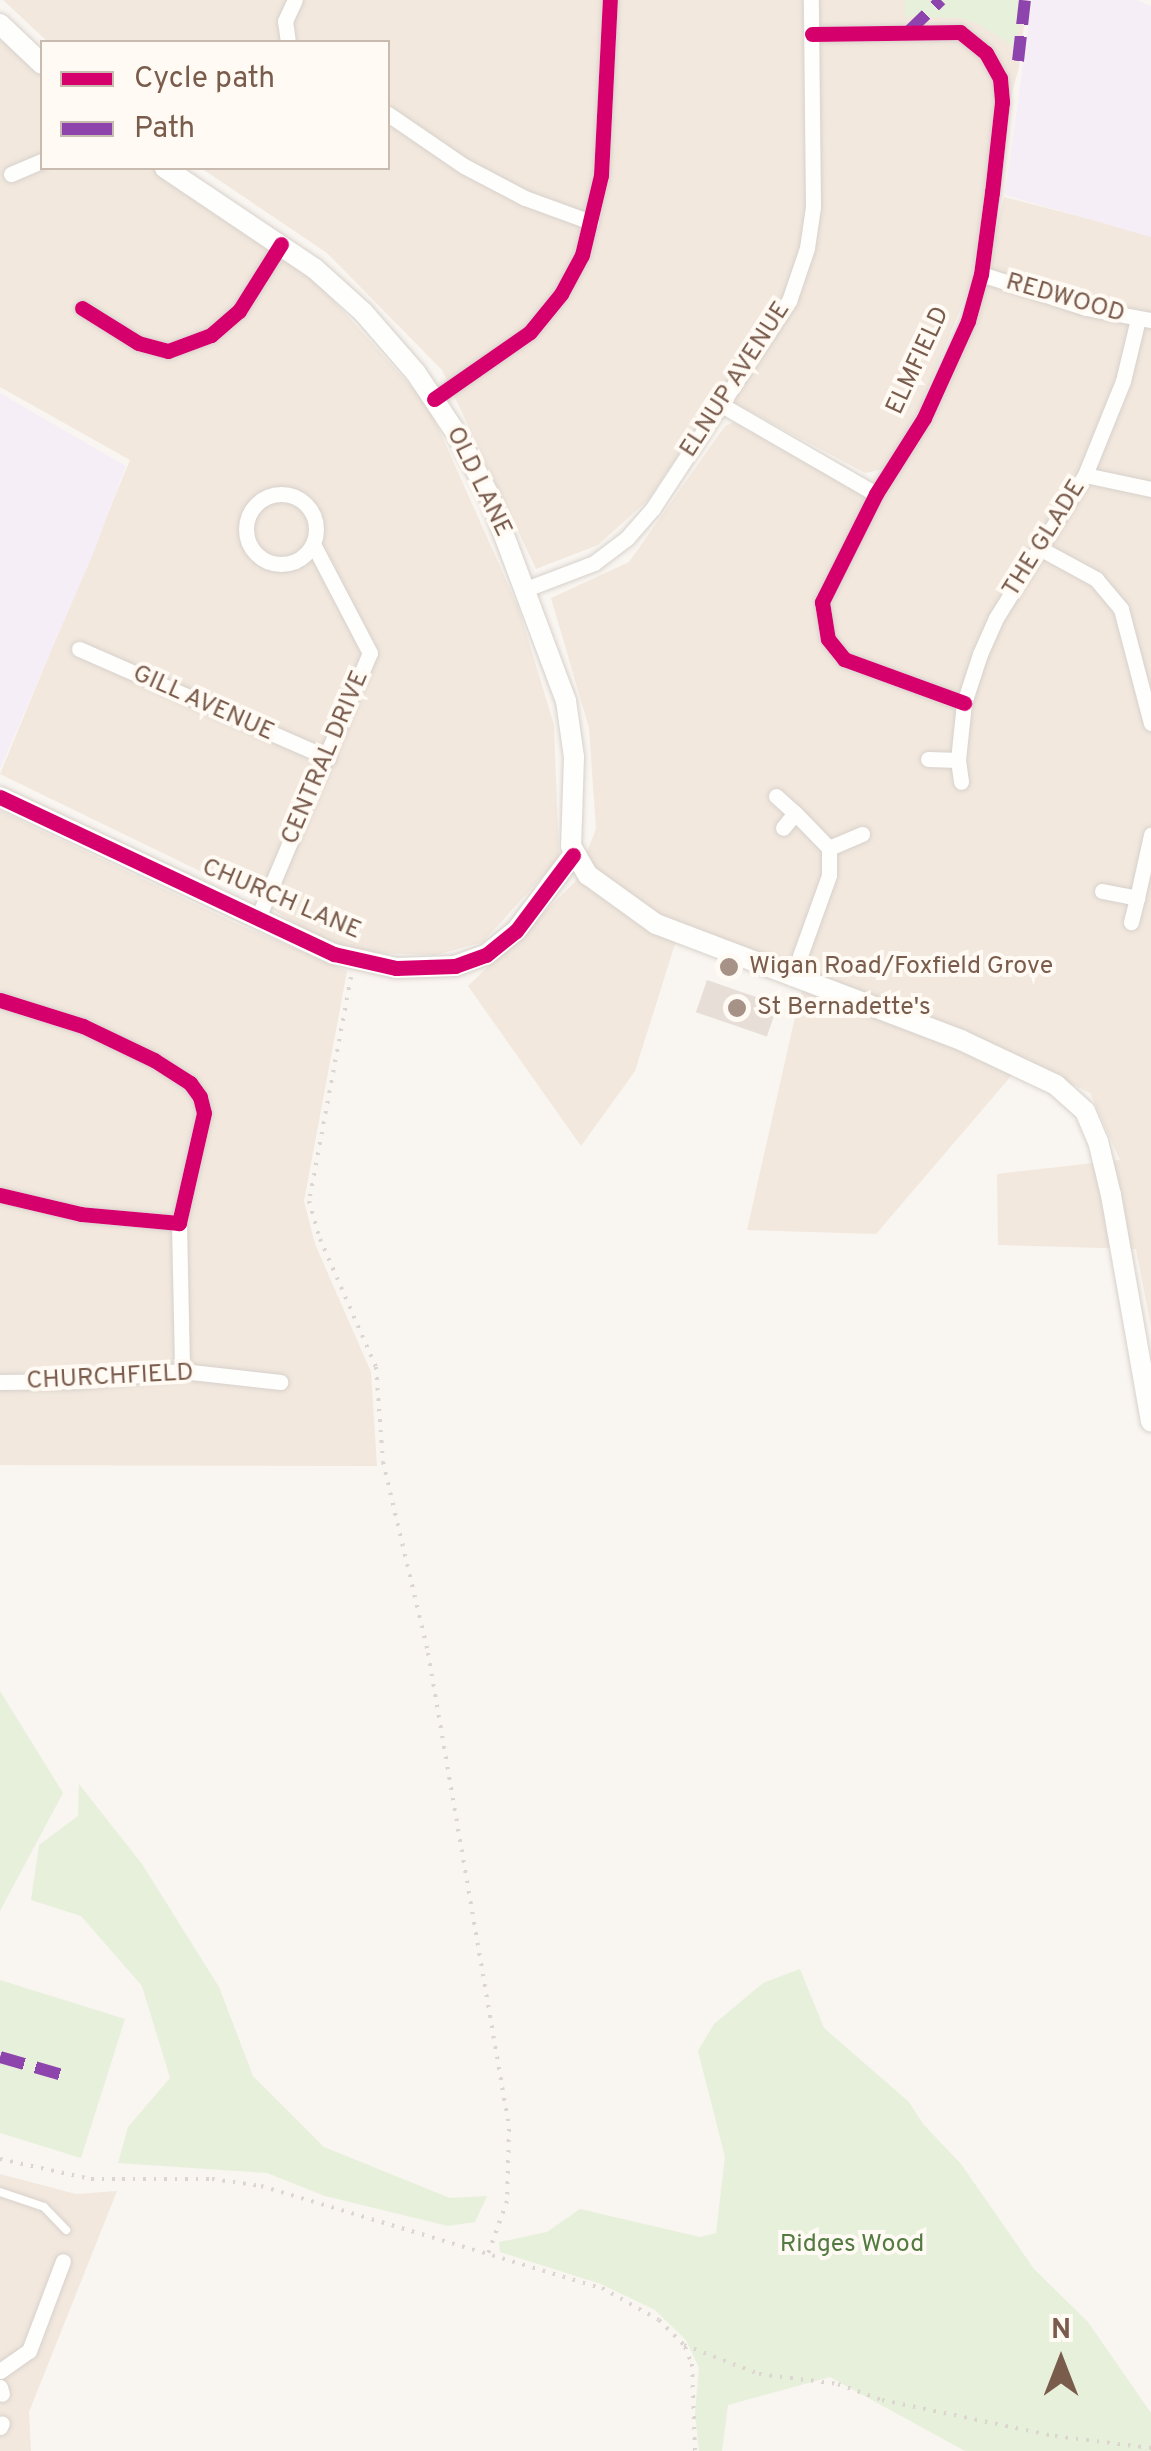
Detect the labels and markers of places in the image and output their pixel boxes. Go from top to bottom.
place label: Wigan Road/Foxfield Grove [749,952,1053,982]
marker: Wigan Road/Foxfield Grove [718,956,740,978]
place label: St Bernadette's [757,993,931,1023]
marker: St Bernadette's [726,997,748,1019]

